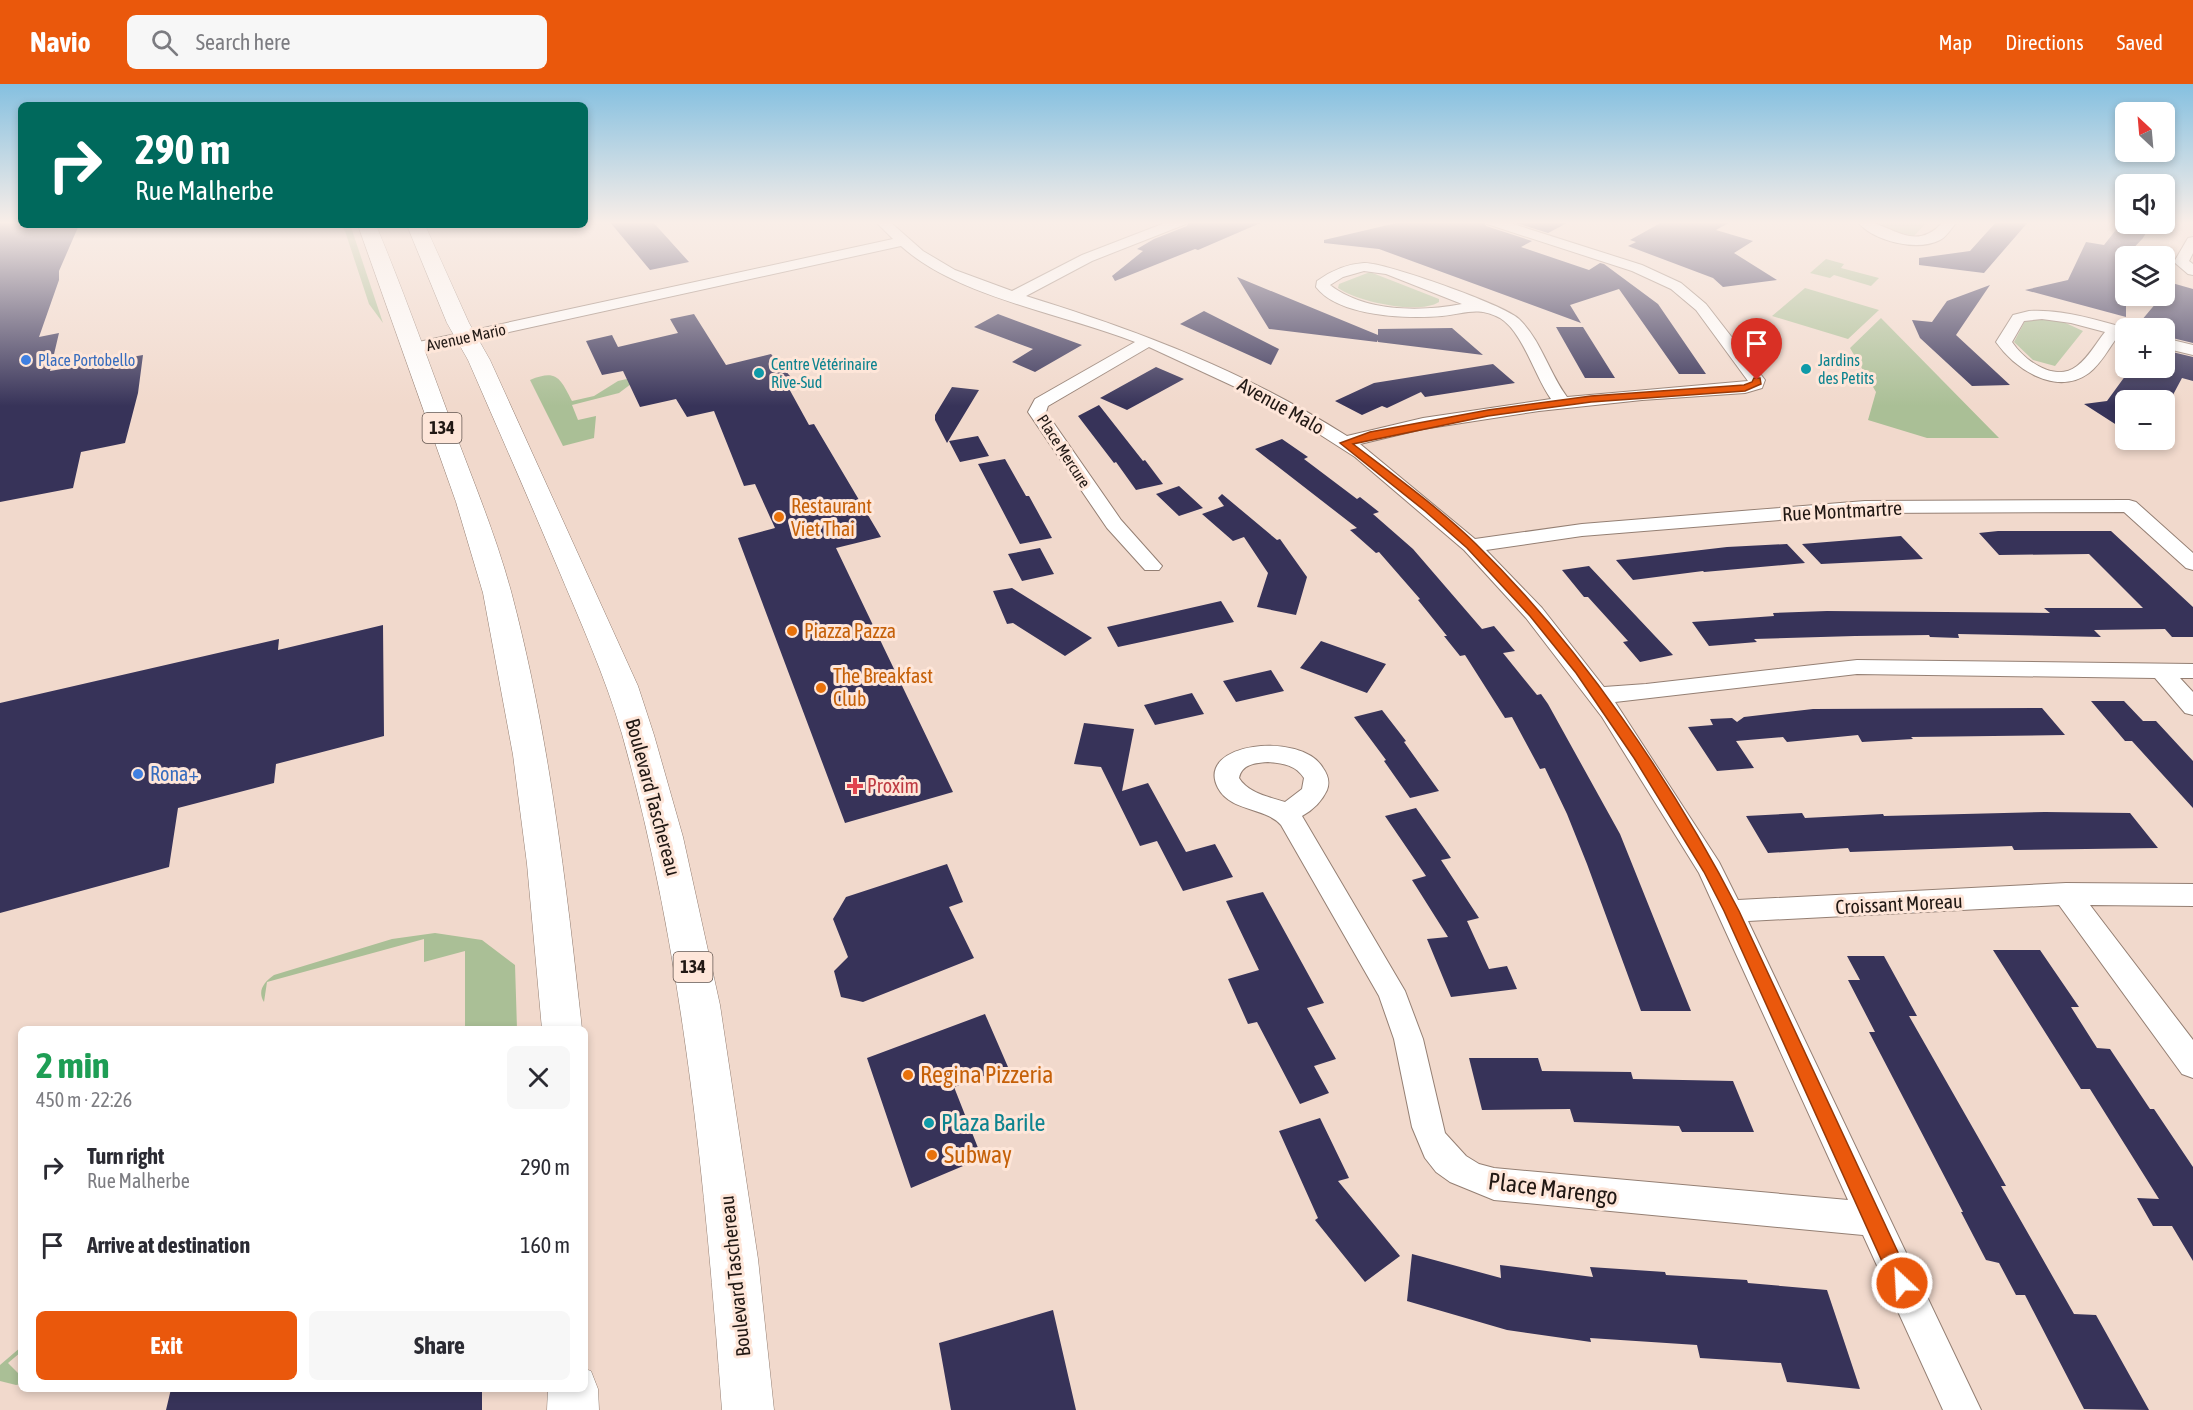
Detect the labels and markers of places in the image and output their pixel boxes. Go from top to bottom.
pin [1731,318,1782,380]
place label: Place Portobello [38,351,135,369]
place label: Jardins des Petits [1818,351,1875,387]
marker: Place Portobello [19,353,33,367]
place label: Centre Vétérinaire Rive-Sud [771,355,878,391]
marker: Jardins des Petits [1799,362,1813,376]
marker: Centre Vétérinaire Rive-Sud [752,366,766,380]
place label: Restaurant Viet Thai [791,494,872,540]
marker: Restaurant Viet Thai [772,510,786,524]
place label: Piazza Pazza [804,619,896,642]
marker: Piazza Pazza [785,624,799,638]
place label: The Breakfast Club [833,664,933,710]
marker: The Breakfast Club [814,681,828,695]
place label: Rona+ [150,762,199,785]
marker: Rona+ [131,767,145,781]
place label: Proxim [867,774,919,797]
marker: Proxim [848,779,862,793]
place label: Regina Pizzeria [920,1061,1053,1088]
marker: Regina Pizzeria [901,1068,915,1082]
place label: Plaza Barile [941,1109,1046,1136]
marker: Plaza Barile [922,1116,936,1130]
place label: Subway [944,1141,1012,1168]
marker: Subway [925,1148,939,1162]

